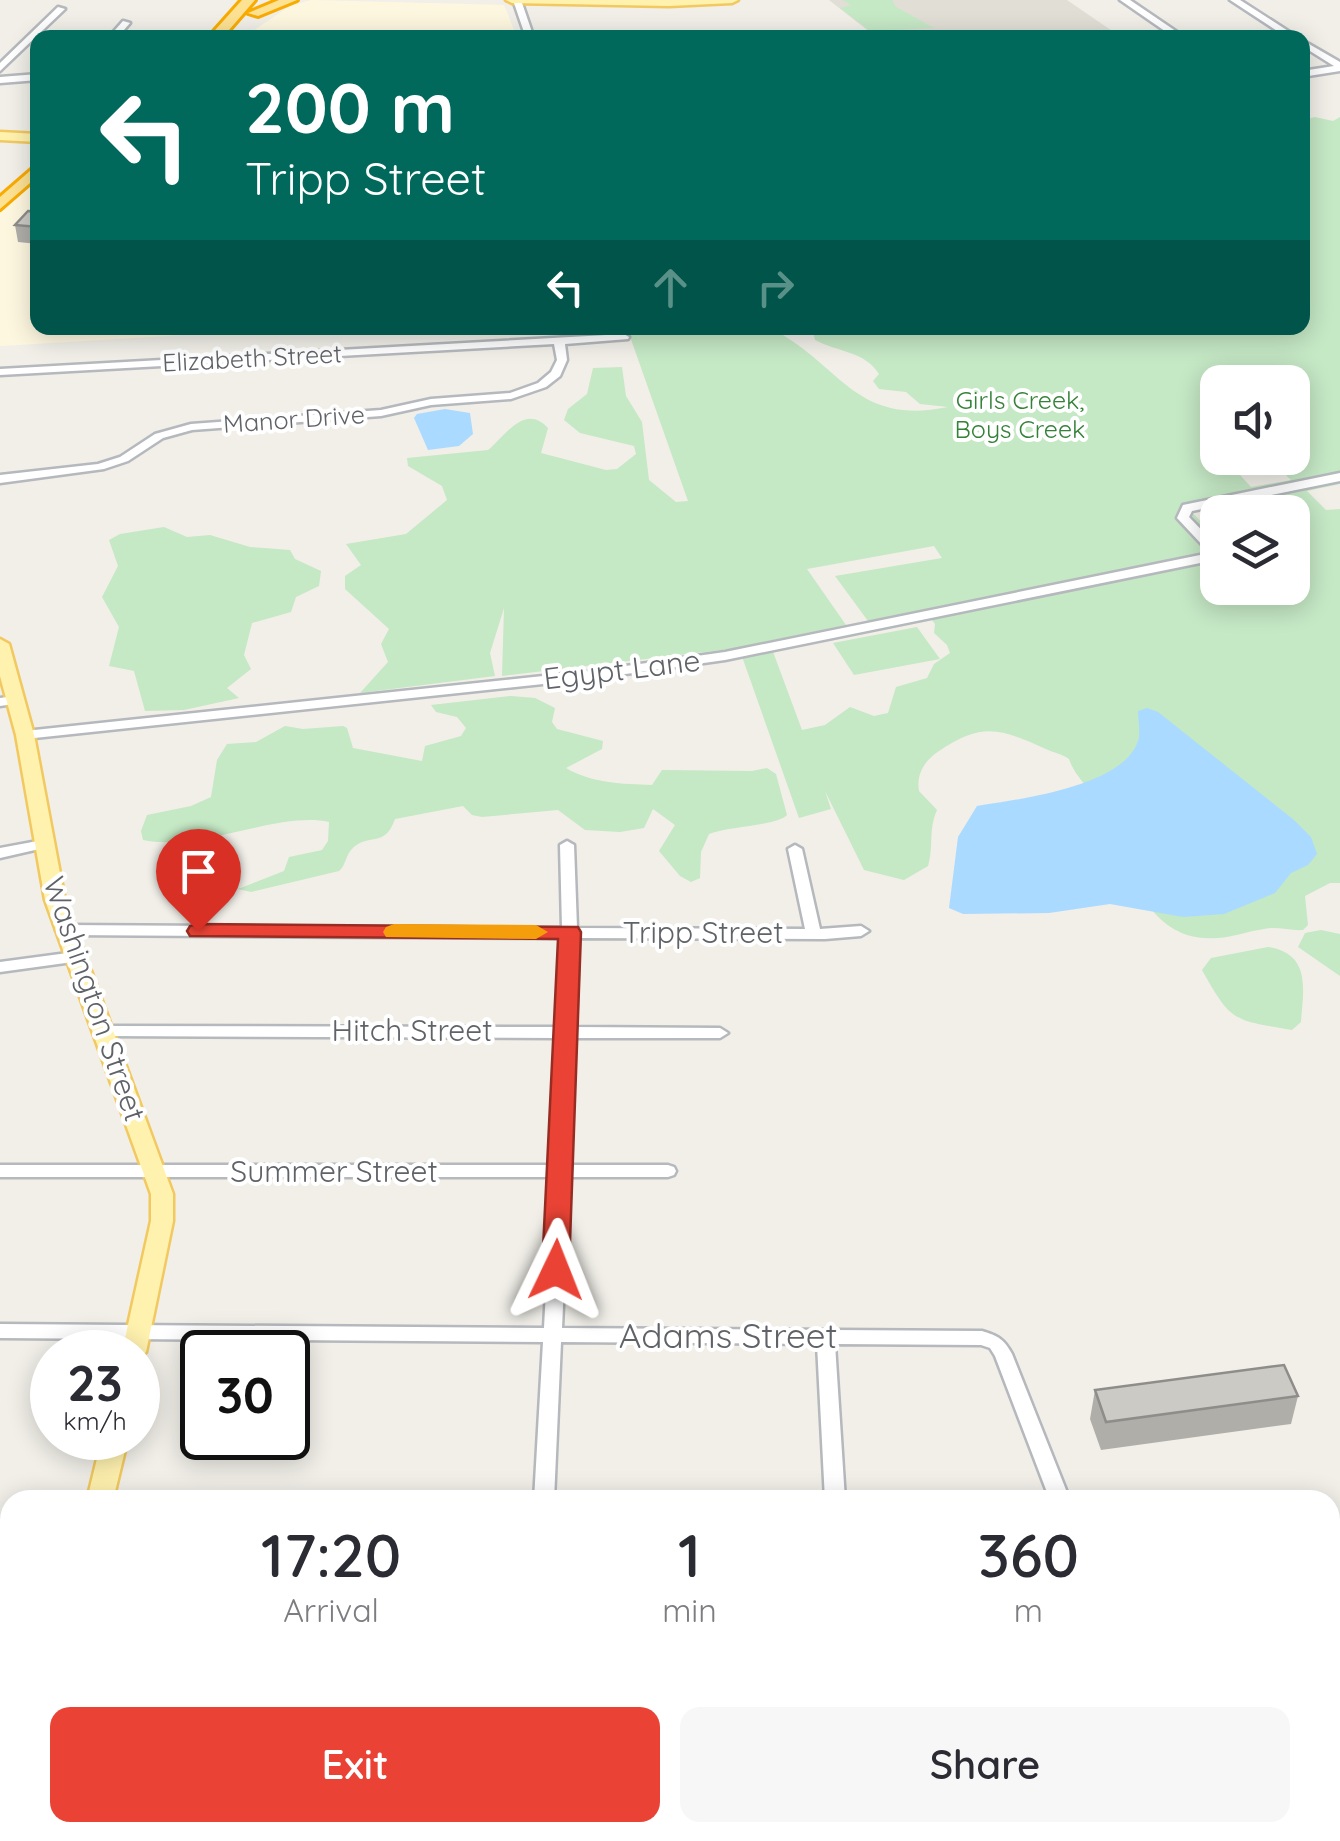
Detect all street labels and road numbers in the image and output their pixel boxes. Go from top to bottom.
street label: Elizabeth Street [162,337,342,378]
street label: Manor Drive [222,398,366,439]
street label: Egypt Lane [541,641,702,697]
street label: Washington Street [35,871,155,1126]
street label: Tripp Street [623,913,783,951]
street label: Hitch Street [332,1011,492,1049]
street label: Summer Street [230,1152,438,1190]
street label: Adams Street [619,1313,837,1357]

